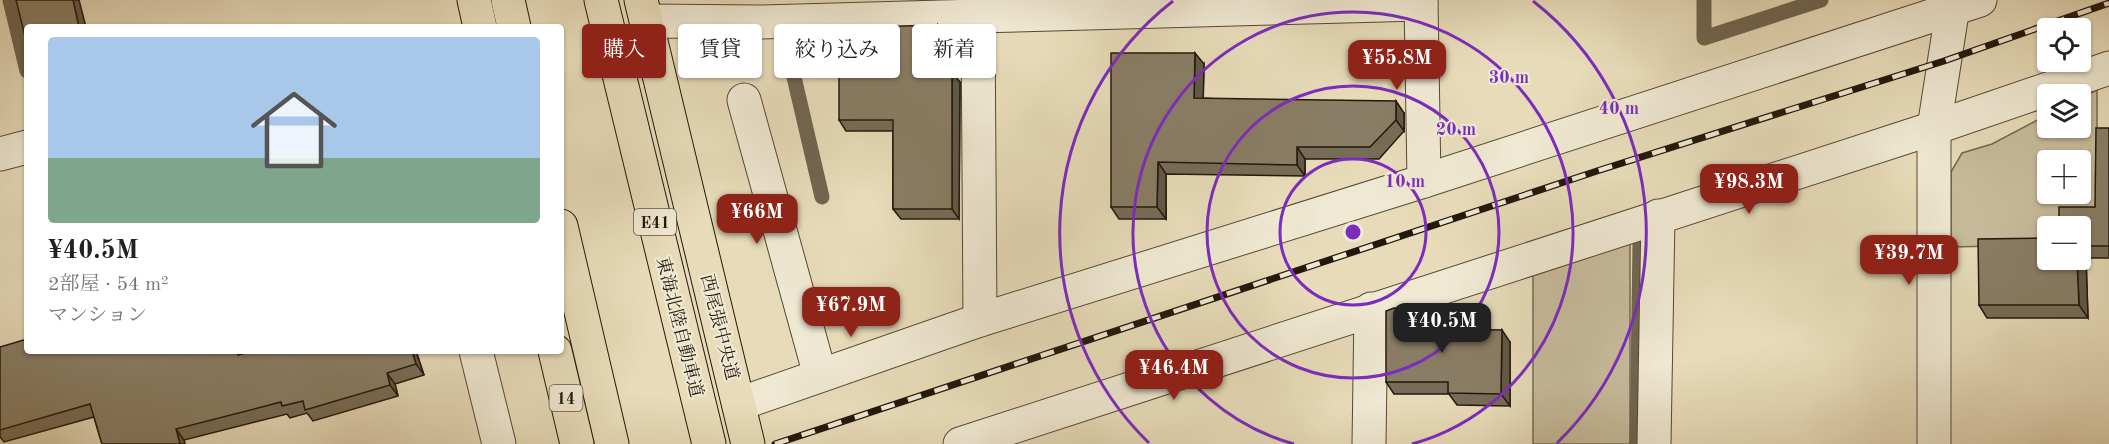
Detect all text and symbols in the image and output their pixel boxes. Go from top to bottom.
map controls [2037,18,2091,270]
button: locate [2037,18,2091,72]
chip: 購入 [582,24,666,78]
chip: 賃貸 [678,24,762,78]
chip: 絞り込み [774,24,900,78]
chip: 新着 [912,24,996,78]
pin: ¥55.8M [1348,40,1446,91]
text: ¥55.8M [1362,49,1432,69]
text: 30 m [1489,69,1529,87]
icon: home [240,76,348,184]
button: layers [2037,84,2091,138]
text: 40 m [1599,100,1639,118]
text: 20 m [1436,121,1476,139]
button: + [2037,150,2091,204]
pin: ¥98.3M [1700,164,1798,215]
text: 10 m [1385,173,1425,191]
text: ¥98.3M [1714,173,1784,193]
pin: ¥66M [721,194,793,245]
text: ¥66M [731,203,783,223]
road number: E41 [634,209,676,235]
button: − [2037,216,2091,270]
centre of rings [1343,222,1363,242]
pin: ¥39.7M [1860,235,1958,286]
text: ¥40.5M [48,238,139,264]
text: ¥39.7M [1874,244,1944,264]
street label: 東海北陸自動車道 [653,255,707,399]
street label: 西尾張中央道 [697,272,743,382]
text: 2部屋 · 54 m² [48,275,169,295]
pin: ¥67.9M [802,287,900,338]
text: ¥67.9M [816,296,886,316]
pin: ¥40.5M [1393,303,1491,354]
text: マンション [48,306,147,326]
text: ¥40.5M [1407,312,1477,332]
pin: ¥46.4M [1125,350,1223,401]
text: ¥46.4M [1139,359,1209,379]
road number: 14 [550,385,582,411]

